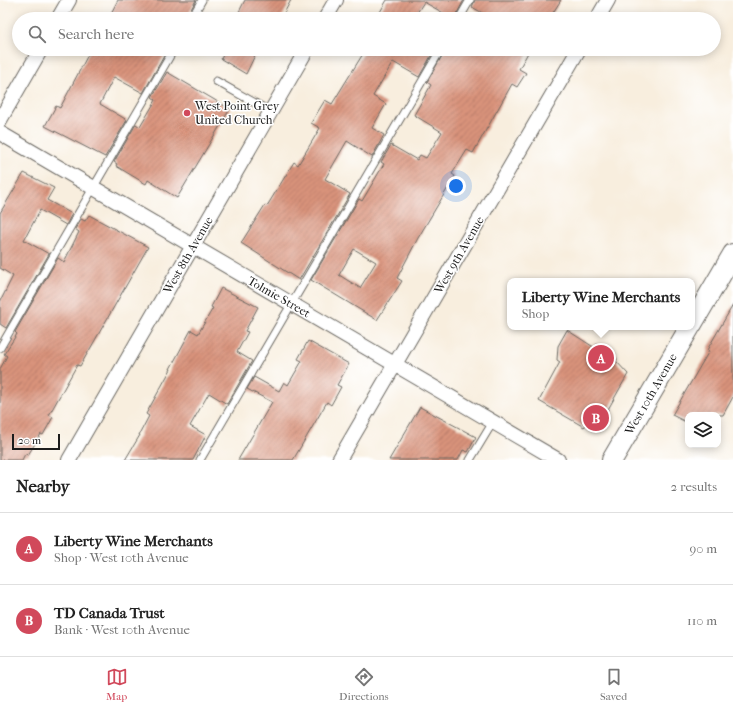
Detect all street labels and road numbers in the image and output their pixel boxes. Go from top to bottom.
street label: West 8th Avenue [160,214,216,297]
street label: West 9th Avenue [431,214,487,297]
street label: Tolmie Street [245,273,313,321]
street label: West 10th Avenue [622,351,680,438]

